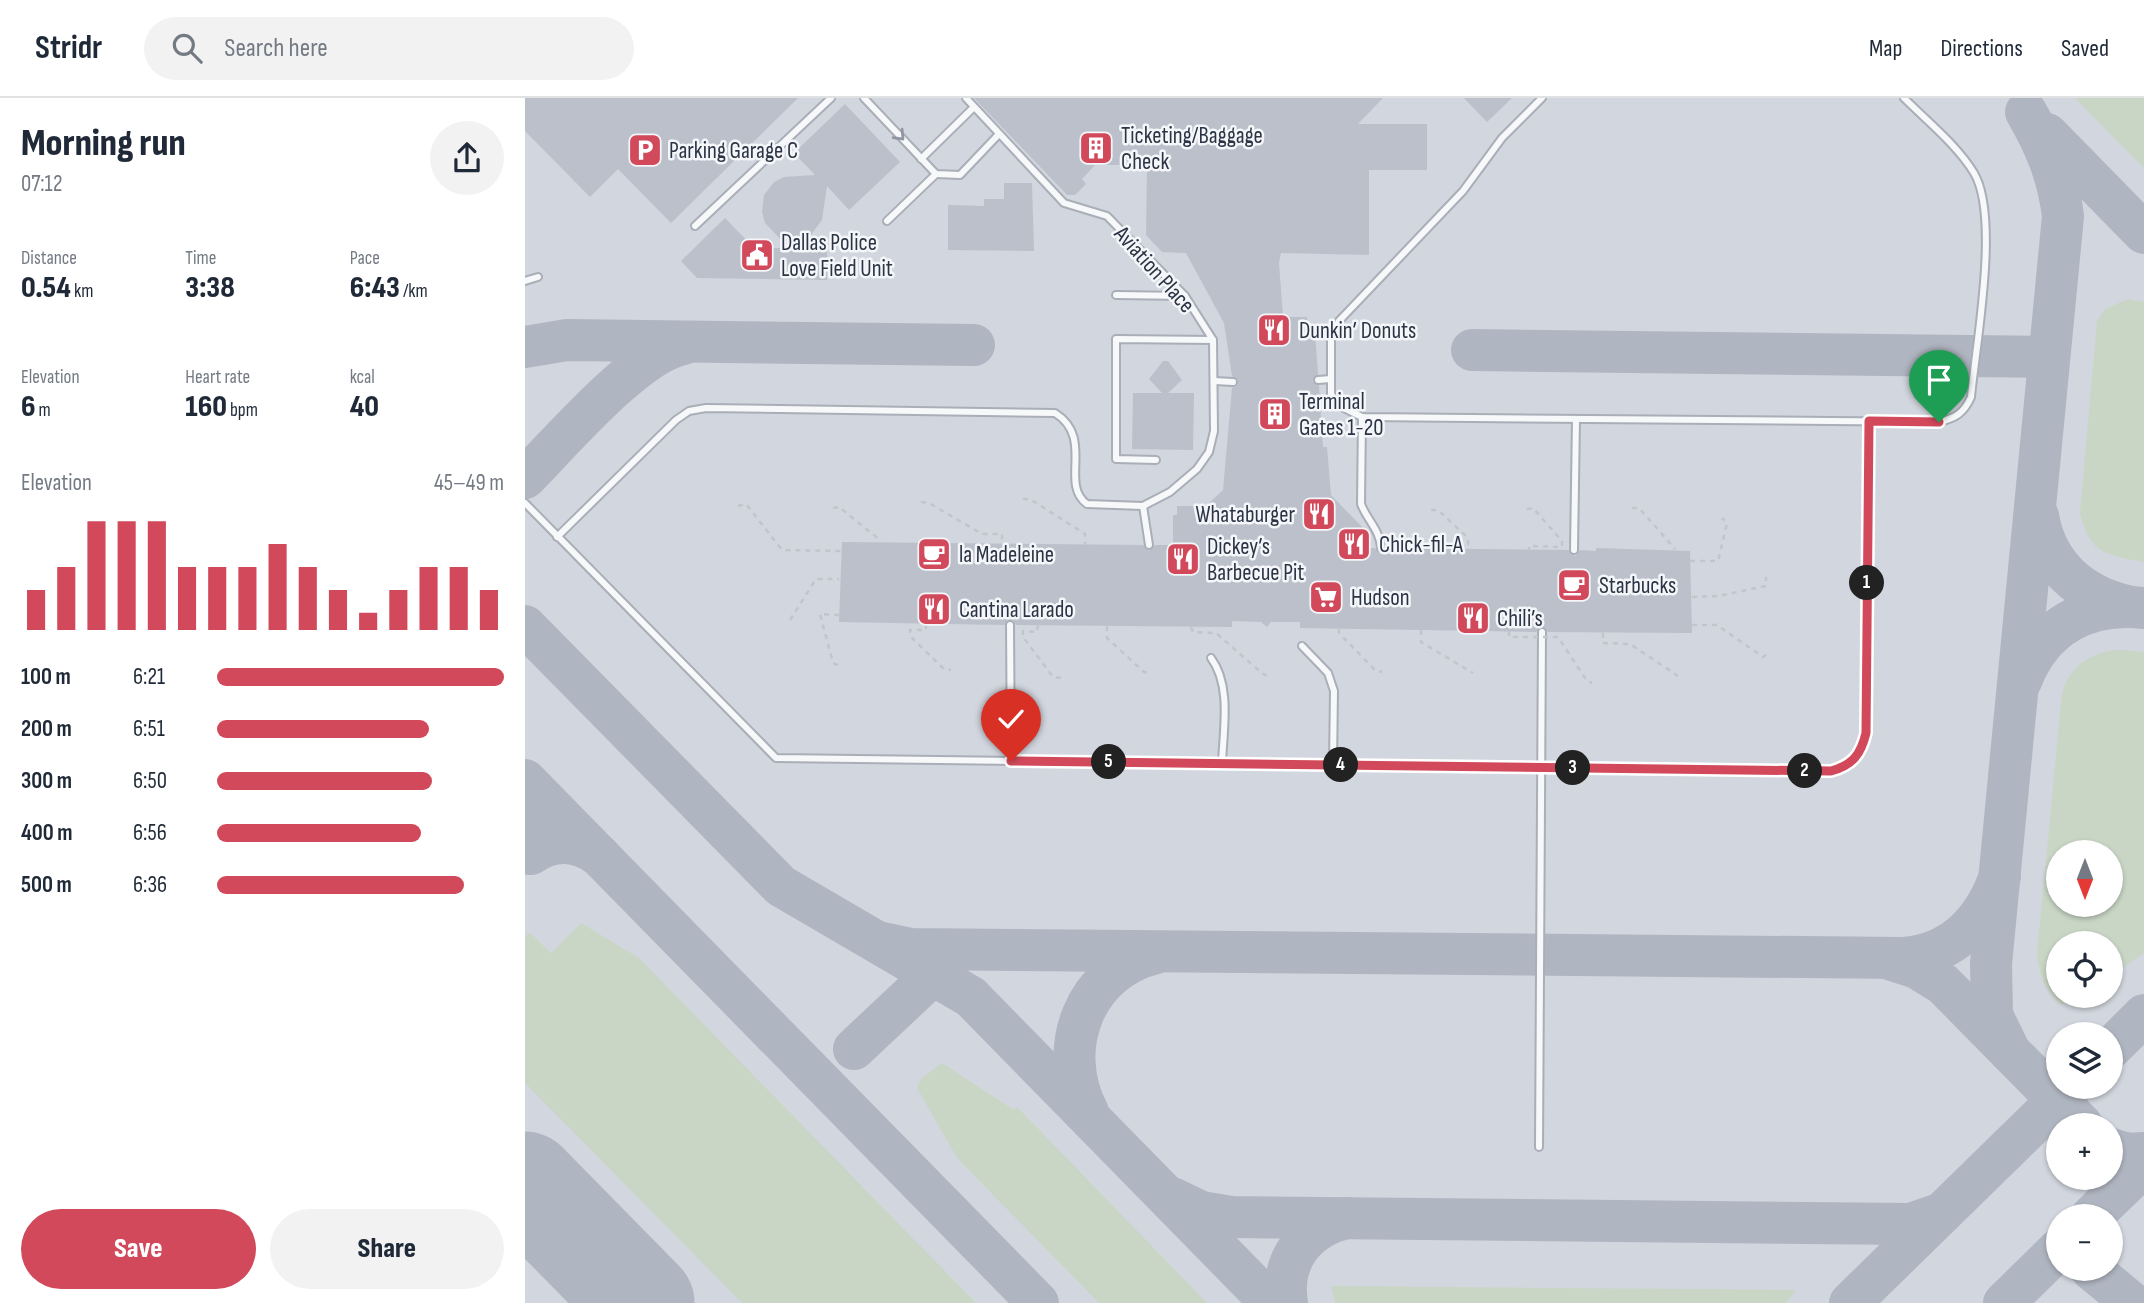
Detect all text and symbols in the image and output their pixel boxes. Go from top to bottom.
search box [144,17,634,80]
text: Stridr [35,28,102,68]
icon: search [168,29,206,67]
text: Search here [224,33,328,64]
text: Map [1869,34,1902,63]
text: Directions [1940,34,2023,63]
text: Saved [2061,34,2109,63]
text: Morning run [21,121,186,166]
button: share [430,121,504,195]
place label: Ticketing/Baggage Check [1121,122,1263,176]
one-way arrow [892,128,904,141]
building icon: Ticketing/Baggage Check [1077,129,1115,167]
parking icon: Parking Garage C [626,131,664,169]
place label: Parking Garage C [669,137,798,165]
text: 07:12 [21,170,62,198]
street label: Aviation Place [1107,220,1201,319]
place label: Dallas Police Love Field Unit [781,229,893,283]
public building icon: Dallas Police Love Field Unit [738,236,776,274]
text: Distance [21,247,77,270]
text: Time [185,247,216,270]
text: Pace [350,247,380,270]
text: 0.54 [21,270,71,306]
text: 3:38 [185,270,235,306]
text: 6:43 [350,270,400,306]
text: km [71,280,93,303]
text: /km [400,280,428,303]
restaurant icon: Dunkin’ Donuts [1255,311,1293,349]
place label: Dunkin’ Donuts [1299,317,1416,345]
pin [1909,350,1969,422]
icon: arrive [1920,361,1958,399]
text: Elevation [21,366,80,389]
text: Heart rate [185,366,250,389]
text: kcal [350,366,375,389]
place label: Terminal Gates 1-20 [1299,388,1383,442]
text: 6 [21,389,36,425]
text: 160 [185,389,227,425]
text: 40 [350,389,379,425]
building icon: Terminal Gates 1-20 [1256,395,1294,433]
text: m [36,399,51,422]
text: bpm [227,399,258,422]
text: Elevation [21,469,92,497]
text: 45–49 m [434,469,504,497]
restaurant icon: Whataburger [1300,495,1338,533]
place label: Whataburger [1196,501,1295,529]
restaurant icon: Chick-fil-A [1335,525,1373,563]
place label: Chick-fil-A [1379,531,1463,559]
place label: Dickey’s Barbecue Pit [1207,533,1304,587]
cafe icon: la Madeleine [915,535,953,573]
restaurant icon: Dickey’s Barbecue Pit [1164,540,1202,578]
place label: la Madeleine [959,541,1054,569]
cafe icon: Starbucks [1555,566,1593,604]
pin: 1 [1849,566,1885,601]
text: 1 [1863,571,1870,594]
place label: Starbucks [1599,572,1676,600]
supermarket icon: Hudson [1307,578,1345,616]
place label: Hudson [1351,584,1410,612]
restaurant icon: Cantina Larado [915,590,953,628]
place label: Cantina Larado [959,596,1074,624]
restaurant icon: Chili’s [1454,599,1492,637]
place label: Chili’s [1497,605,1543,633]
text: 100 m [21,663,71,691]
text: 6:21 [133,663,165,691]
pin [981,689,1041,761]
icon: check [992,700,1030,738]
text: 200 m [21,715,72,743]
text: 6:51 [133,715,165,743]
pin: 5 [1091,744,1127,780]
pin: 4 [1323,748,1359,782]
text: 5 [1104,750,1113,773]
pin: 3 [1555,750,1591,786]
text: 4 [1336,753,1345,776]
pin: 2 [1787,754,1823,788]
text: 3 [1568,756,1577,779]
text: 2 [1800,759,1809,782]
text: 300 m [21,767,72,795]
text: 6:50 [133,767,167,795]
text: 400 m [21,819,72,847]
text: 6:56 [133,819,167,847]
north arrow [2046,840,2123,917]
map controls [2046,840,2123,1281]
text: 500 m [21,871,72,899]
text: 6:36 [133,871,167,899]
button: locate [2046,931,2123,1008]
button: layers [2046,1022,2123,1099]
button: + [2046,1113,2123,1190]
button: − [2046,1204,2123,1281]
button: Save [21,1209,256,1289]
button: Share [270,1209,504,1289]

